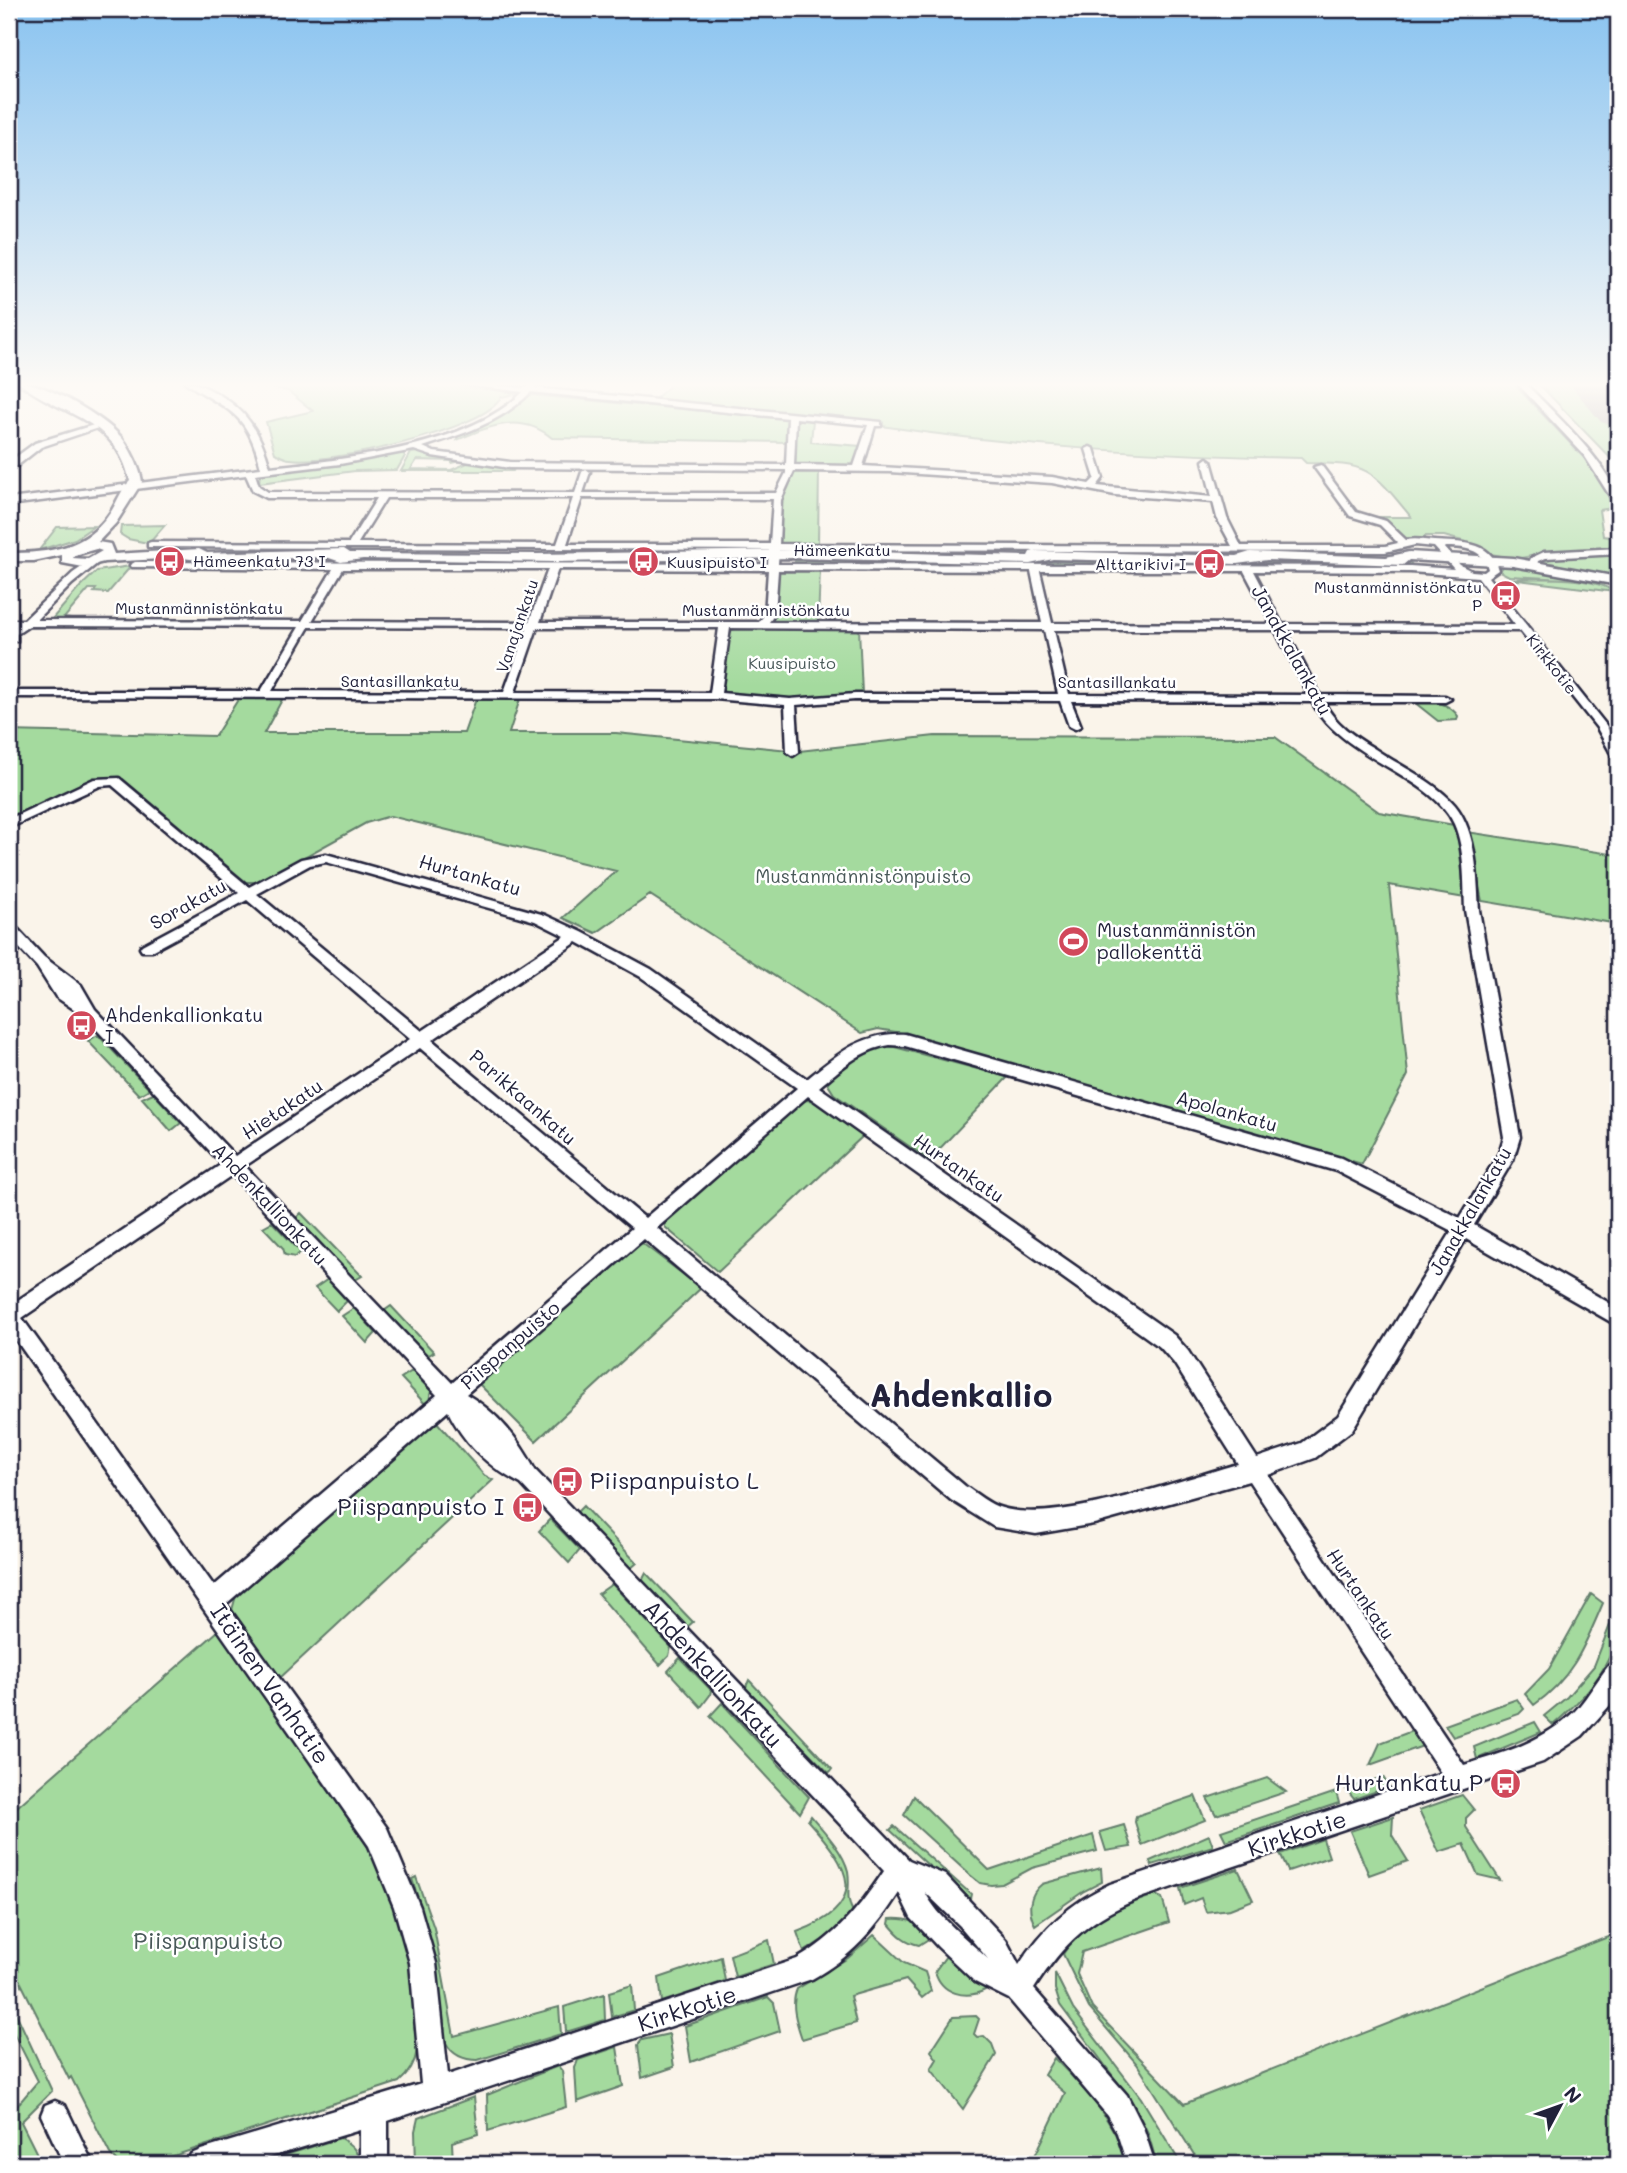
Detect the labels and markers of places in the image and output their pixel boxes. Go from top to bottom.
bus stop icon: Hämeenkatu 73 I [153,544,187,578]
bus stop icon: Kuusipuisto I [627,545,661,579]
bus stop icon: Alttarikivi I [1192,547,1226,581]
place label: Hämeenkatu 73 I [193,550,326,571]
place label: Kuusipuisto I [667,551,767,572]
place label: Alttarikivi I [1095,553,1186,574]
place label: Mustanmännistönkatu P [1314,576,1482,615]
bus stop icon: Mustanmännistönkatu P [1488,579,1522,613]
place label: Mustanmännistön pallokenttä [1097,917,1256,964]
sports icon: Mustanmännistön pallokenttä [1057,924,1091,958]
place label: Ahdenkallionkatu I [105,1002,263,1049]
bus stop icon: Ahdenkallionkatu I [65,1009,99,1043]
bus stop icon: Piispanpuisto L [550,1464,584,1498]
place label: Piispanpuisto L [590,1465,759,1495]
bus stop icon: Piispanpuisto I [510,1490,544,1524]
place label: Piispanpuisto I [337,1491,504,1521]
bus stop icon: Hurtankatu P [1489,1766,1523,1800]
place label: Hurtankatu P [1335,1767,1483,1797]

